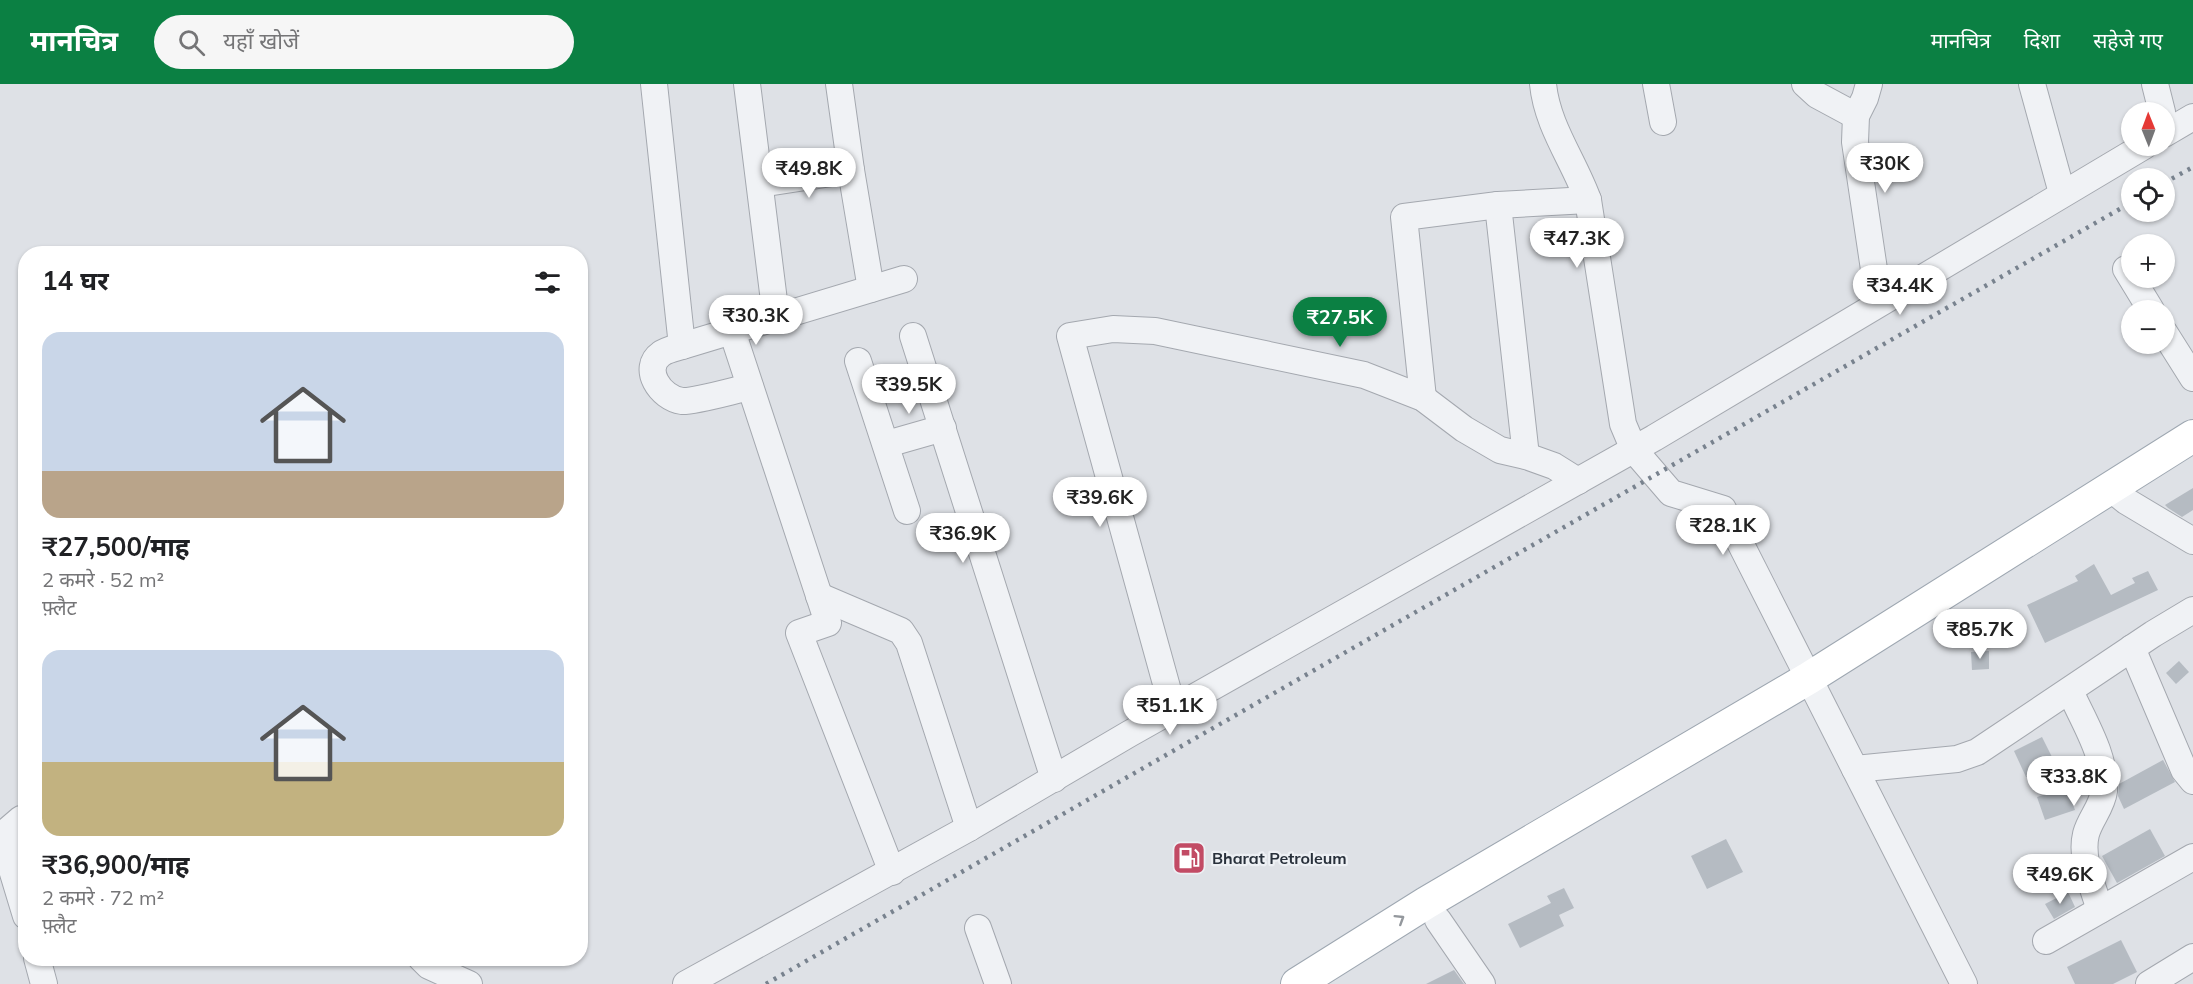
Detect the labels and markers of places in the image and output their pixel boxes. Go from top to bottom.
pin: ₹30K [1849,143,1921,194]
pin: ₹49.8K [760,148,858,199]
pin: ₹47.3K [1528,218,1626,269]
pin: ₹34.4K [1851,265,1949,316]
pin: ₹30.3K [707,295,805,346]
pin: ₹27.5K [1291,297,1389,348]
pin: ₹39.5K [860,364,958,415]
pin: ₹39.6K [1051,477,1149,528]
pin: ₹28.1K [1674,505,1772,556]
pin: ₹36.9K [914,513,1012,564]
pin: ₹85.7K [1931,609,2029,660]
pin: ₹51.1K [1121,685,1219,736]
pin: ₹33.8K [2025,756,2123,807]
fuel station icon: Bharat Petroleum [1171,840,1207,876]
place label: Bharat Petroleum [1212,848,1347,868]
pin: ₹49.6K [2011,854,2109,905]

